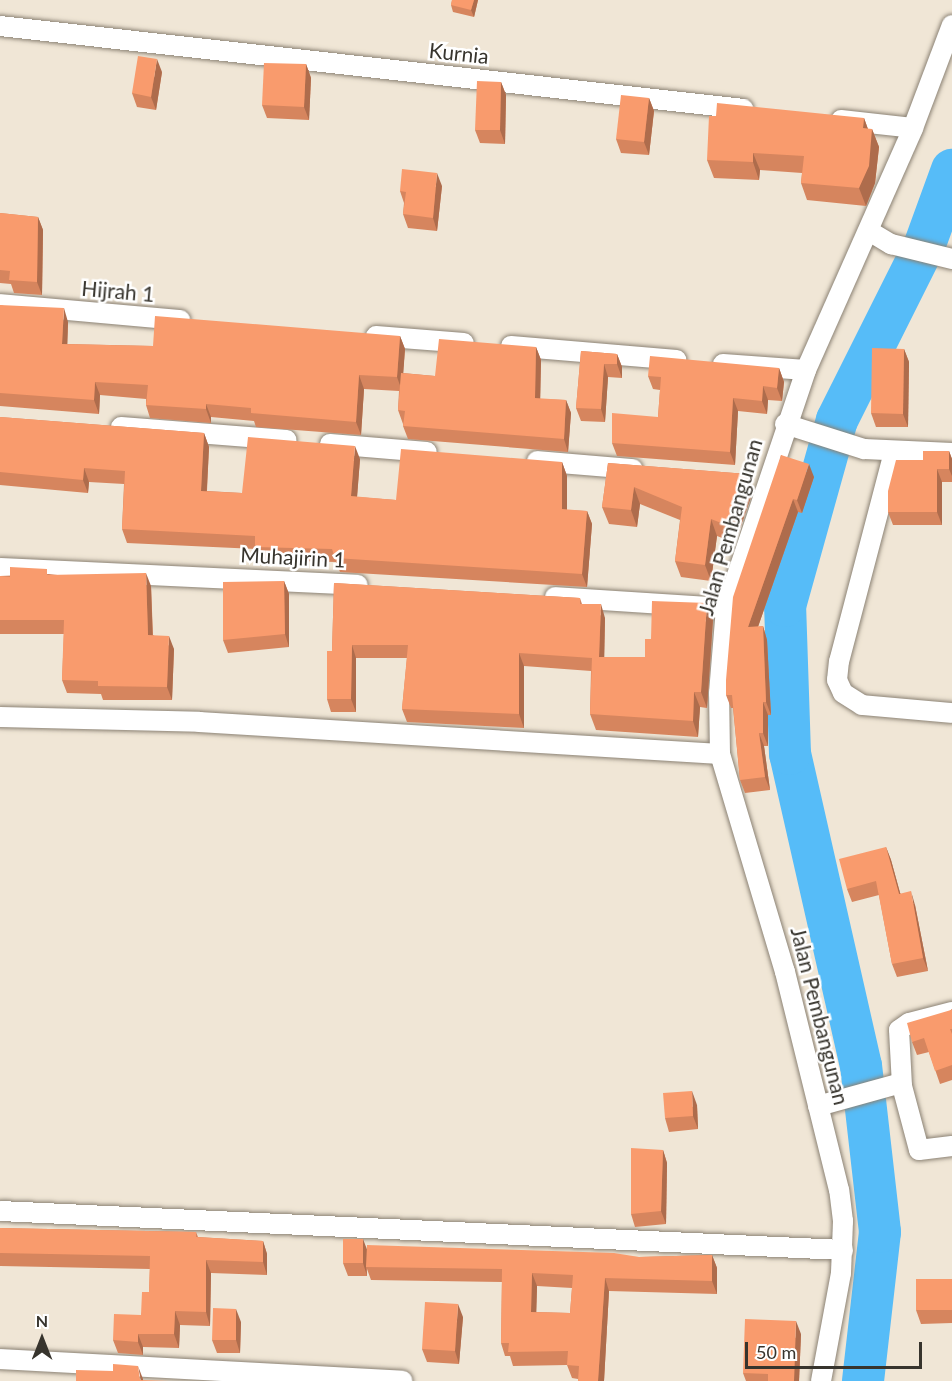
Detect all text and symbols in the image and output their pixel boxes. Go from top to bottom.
street label: Kurnia [428,37,490,69]
street label: Hijrah 1 [80,275,156,307]
street label: Jalan Pembangunan [693,436,767,618]
street label: Muhajirin 1 [240,542,346,572]
street label: Jalan Pembangunan [786,925,854,1107]
north arrow [12,1309,72,1369]
text: N [36,1311,48,1330]
scale bar [748,1330,925,1368]
text: 50 m [756,1341,796,1363]

